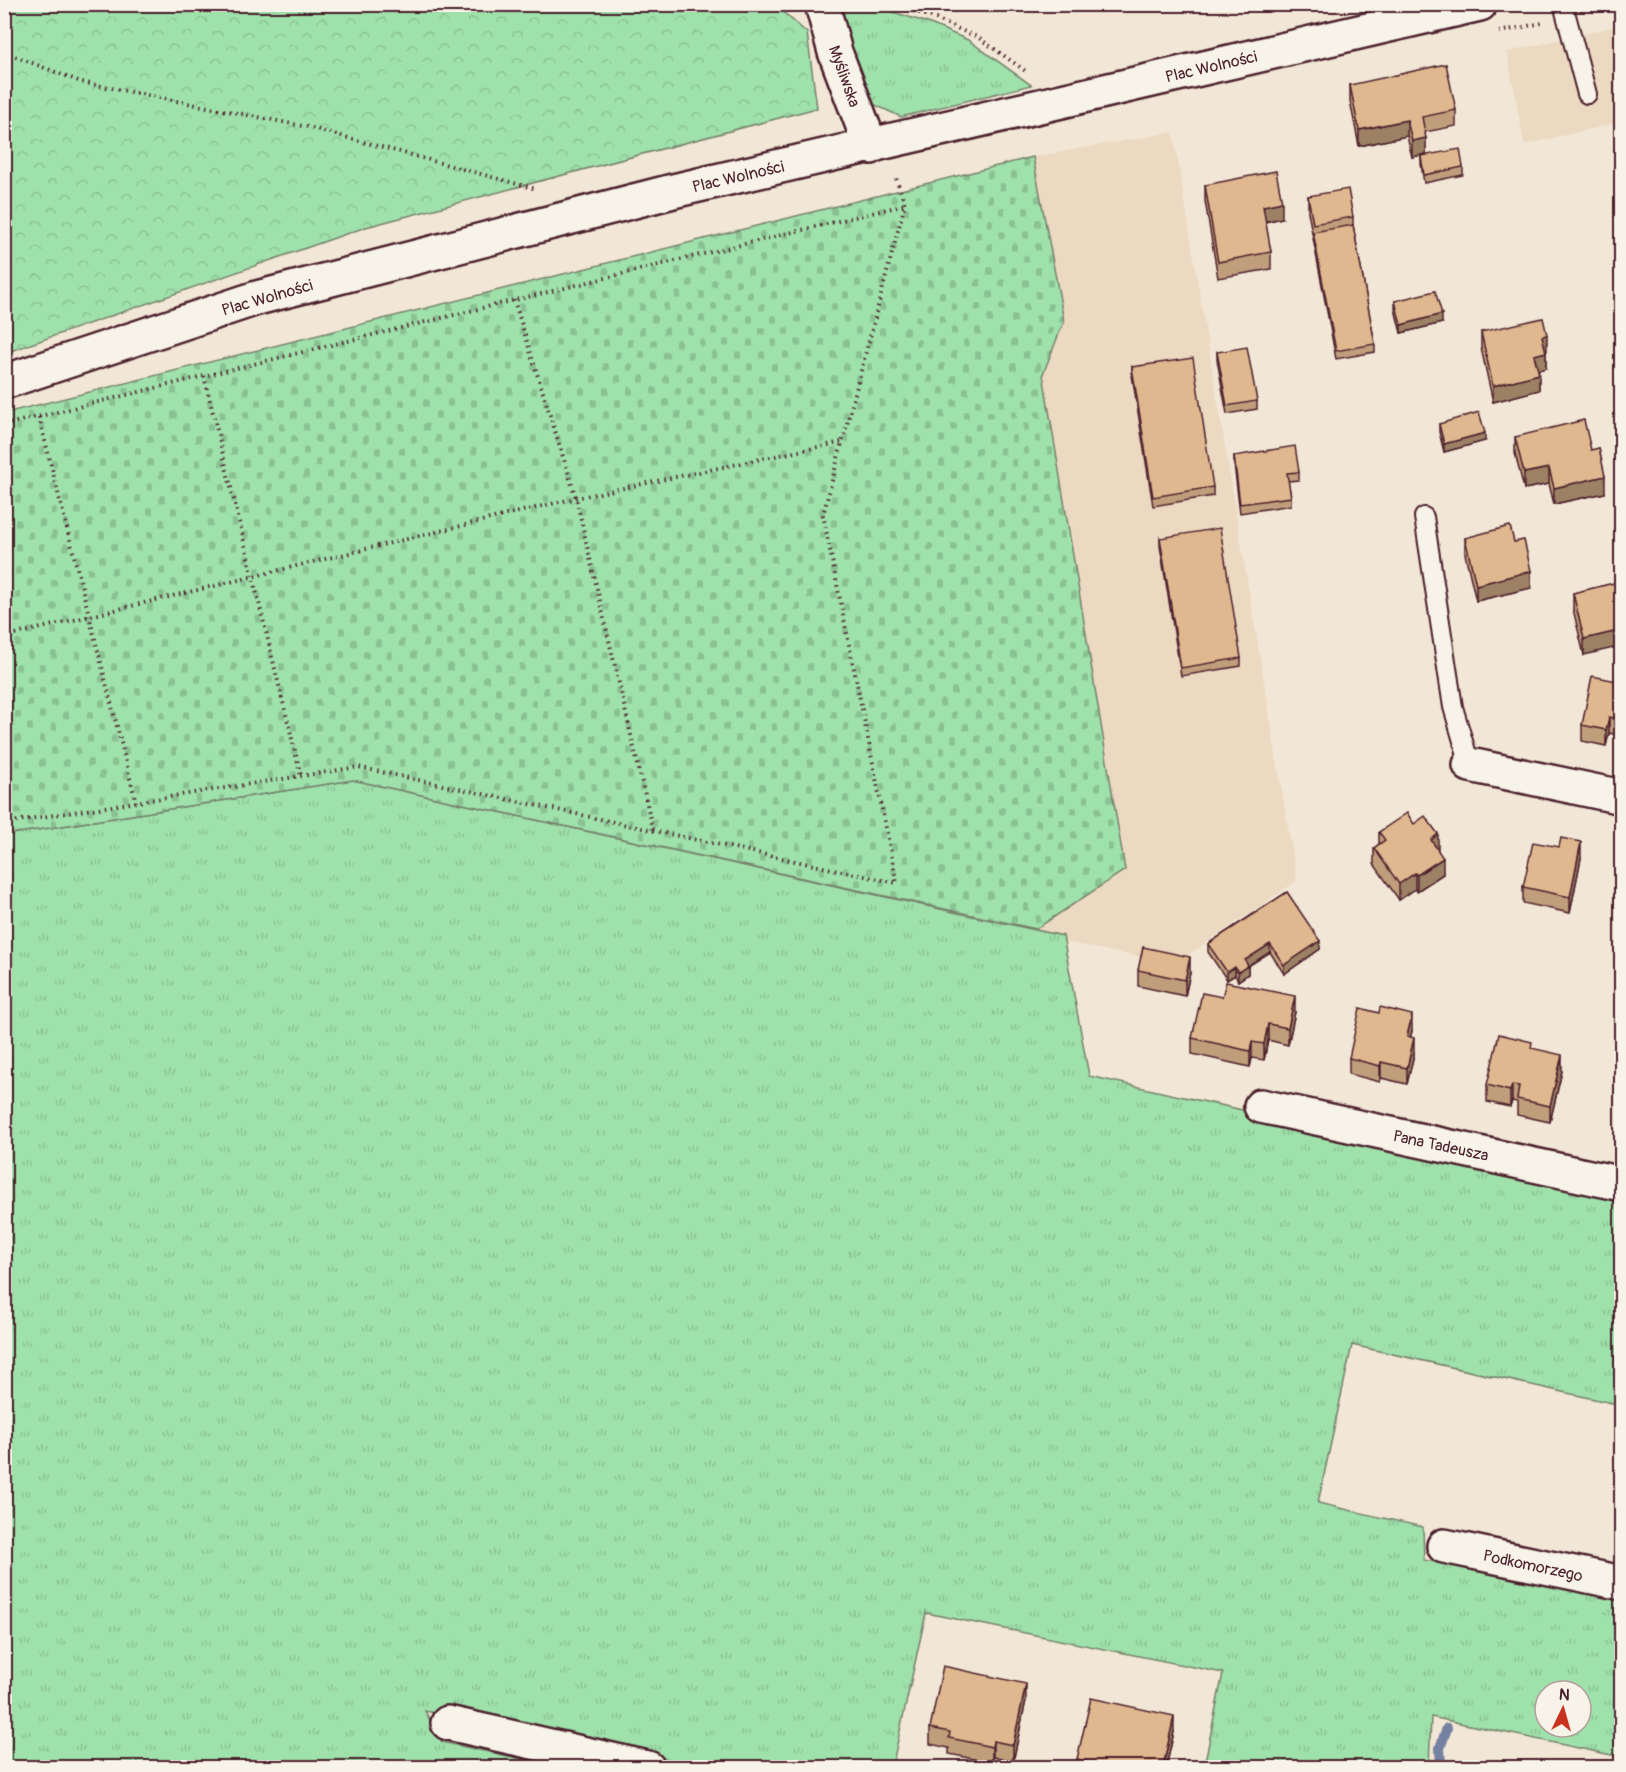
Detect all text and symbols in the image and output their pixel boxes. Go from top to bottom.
street label: Myśliwska [824,43,864,110]
street label: Plac Wolności [1163,47,1259,87]
street label: Plac Wolności [690,157,786,197]
street label: Plac Wolności [219,275,315,321]
street label: Pana Tadeusza [1391,1126,1490,1166]
street label: Podkomorzego [1481,1546,1585,1586]
north arrow [1533,1679,1593,1739]
text: N [1558,1685,1571,1706]

